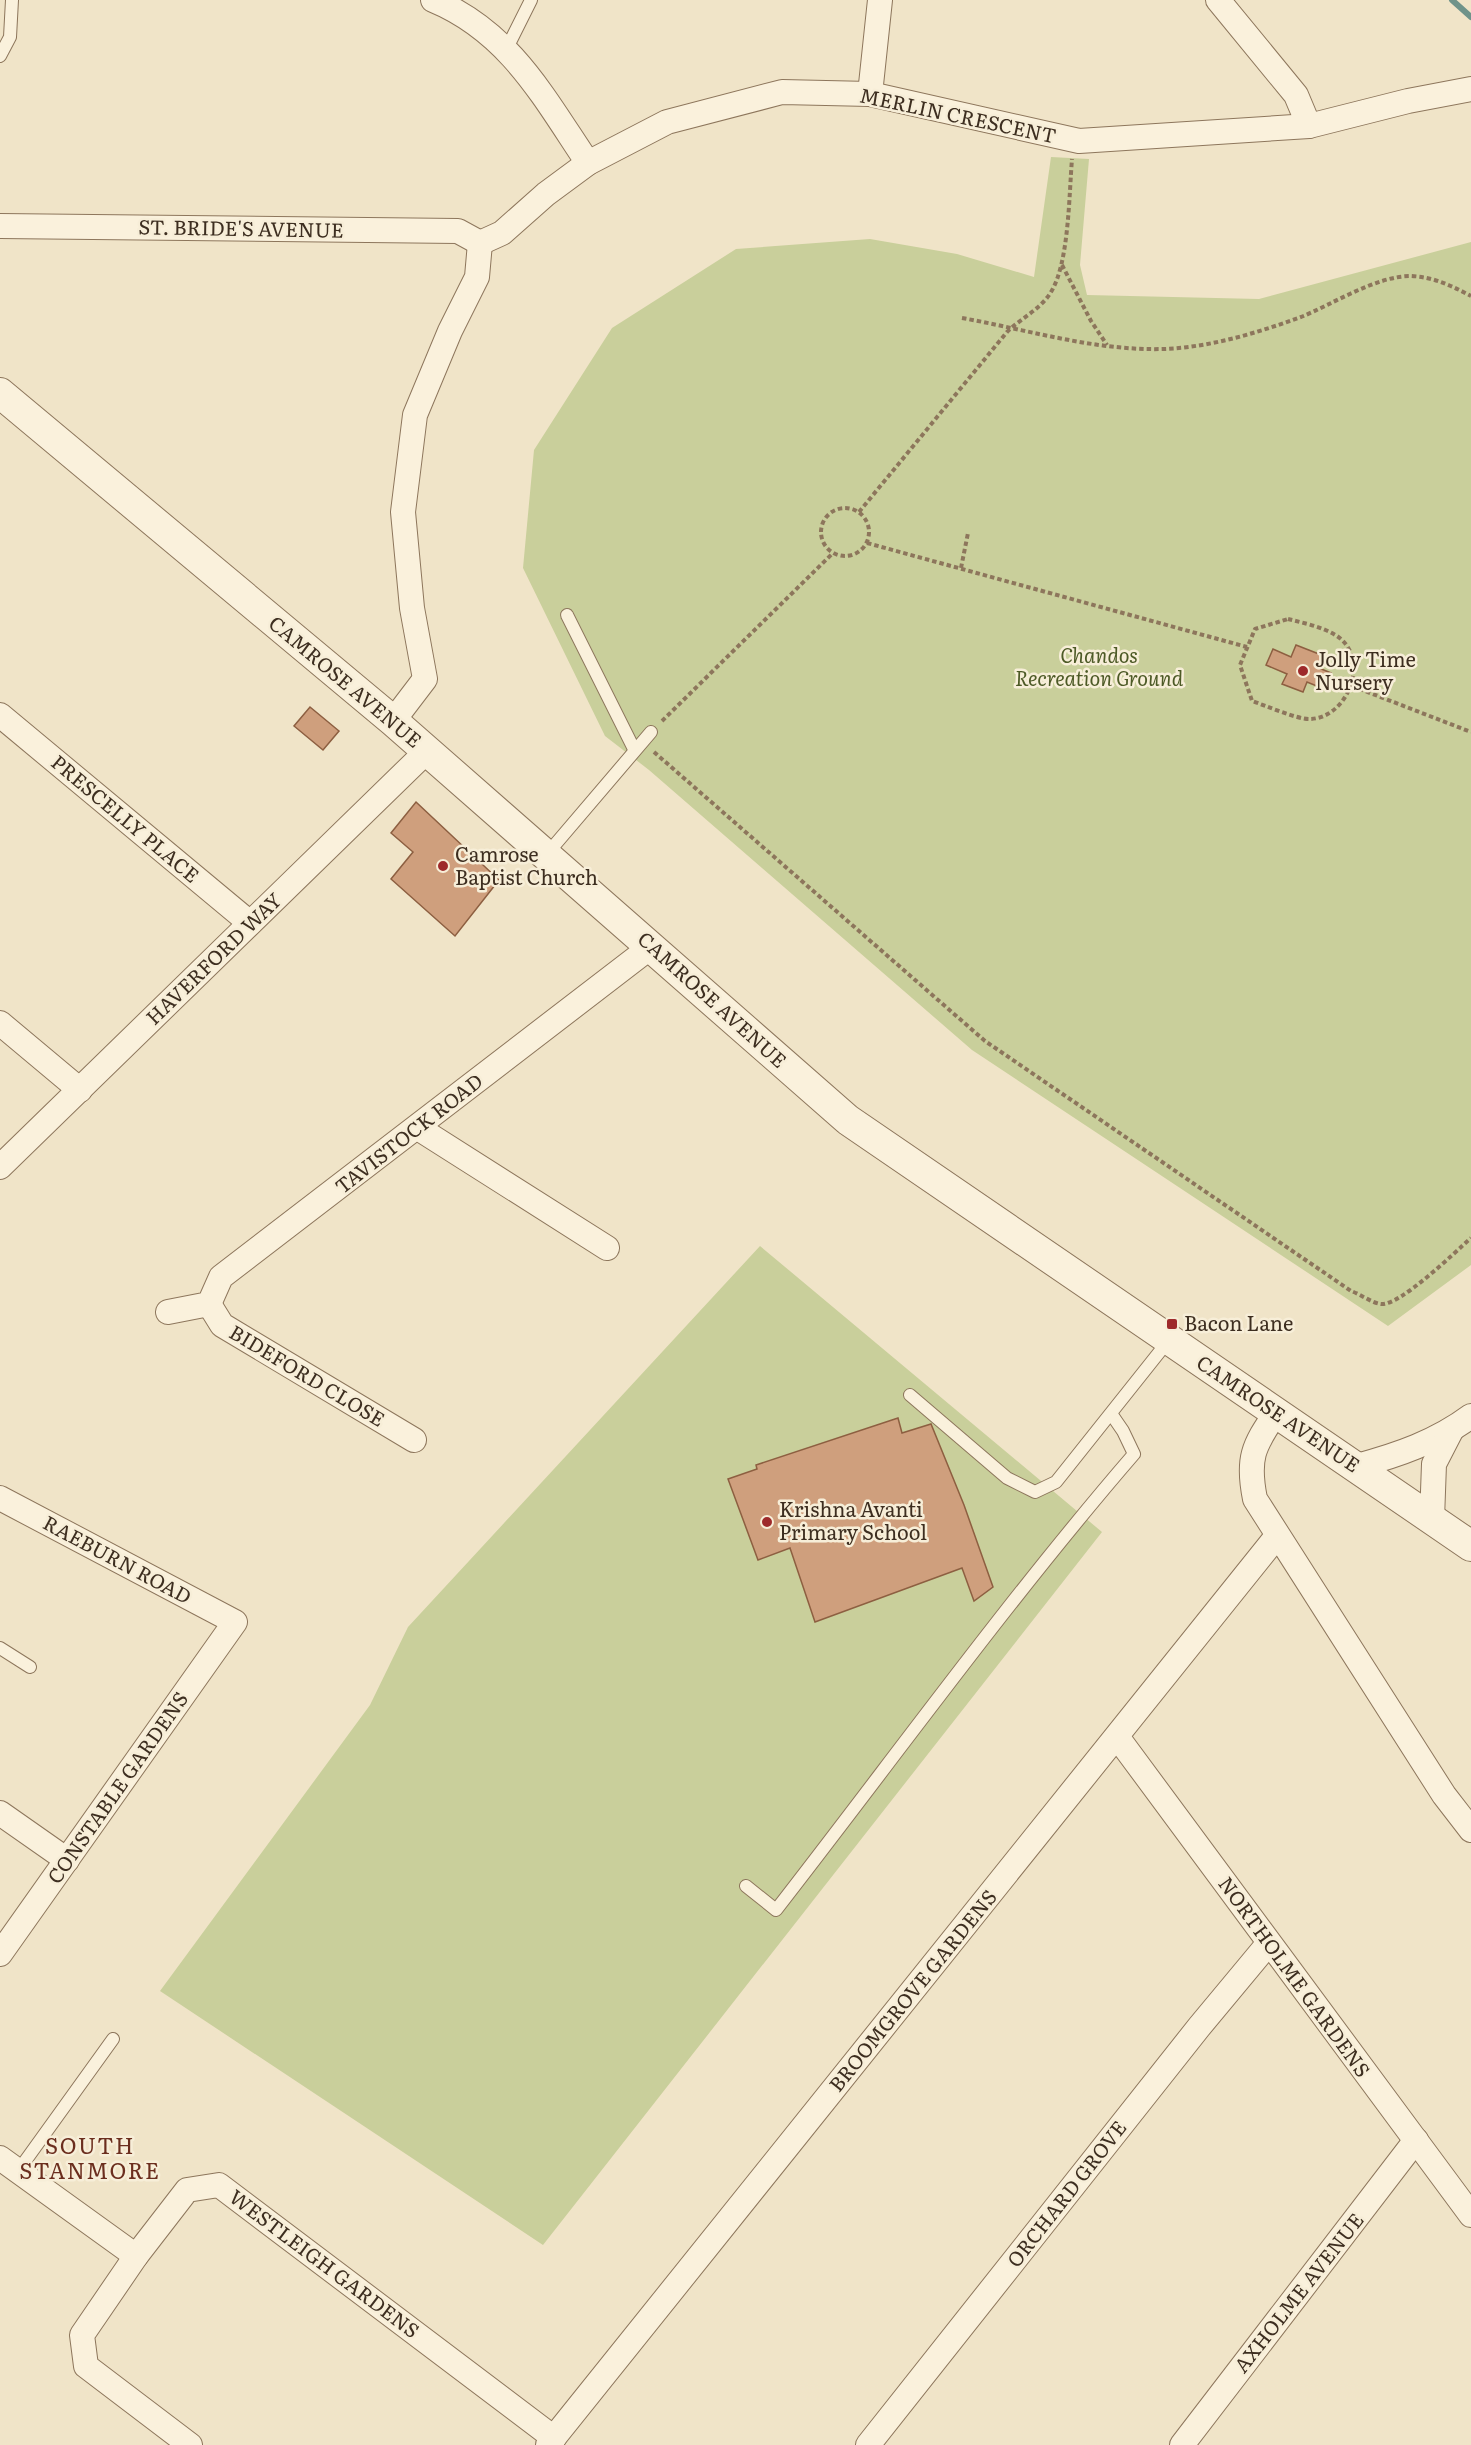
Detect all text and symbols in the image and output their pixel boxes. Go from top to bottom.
street label: MERLIN CRESCENT [857,79,1059,150]
street label: ST. BRIDE'S AVENUE [138,210,344,244]
street label: CAMROSE AVENUE [263,607,429,754]
park label: Chandos Recreation Ground [1015,639,1184,692]
place label: Jolly Time Nursery [1315,643,1416,696]
marker: Jolly Time Nursery [1296,664,1310,678]
street label: PRESCELLY PLACE [46,746,207,889]
place label: Camrose Baptist Church [455,838,598,891]
marker: Camrose Baptist Church [436,859,450,873]
street label: HAVERFORD WAY [138,885,287,1030]
street label: CAMROSE AVENUE [632,923,795,1074]
street label: TAVISTOCK ROAD [327,1065,488,1200]
place label: Bacon Lane [1184,1307,1293,1337]
street label: BIDEFORD CLOSE [225,1316,392,1433]
marker: Bacon Lane [1165,1317,1179,1331]
street label: CAMROSE AVENUE [1191,1346,1367,1478]
place label: Krishna Avanti Primary School [779,1493,927,1546]
street label: RAEBURN ROAD [38,1506,198,1610]
marker: Krishna Avanti Primary School [760,1515,774,1529]
street label: CONSTABLE GARDENS [39,1685,194,1889]
street label: NORTHOLME GARDENS [1213,1869,1379,2082]
street label: BROOMGROVE GARDENS [820,1882,1003,2097]
street label: ORCHARD GROVE [998,2113,1132,2273]
district label: SOUTH STANMORE [19,2128,161,2186]
street label: WESTLEIGH GARDENS [224,2181,427,2344]
street label: AXHOLME AVENUE [1225,2205,1369,2378]

